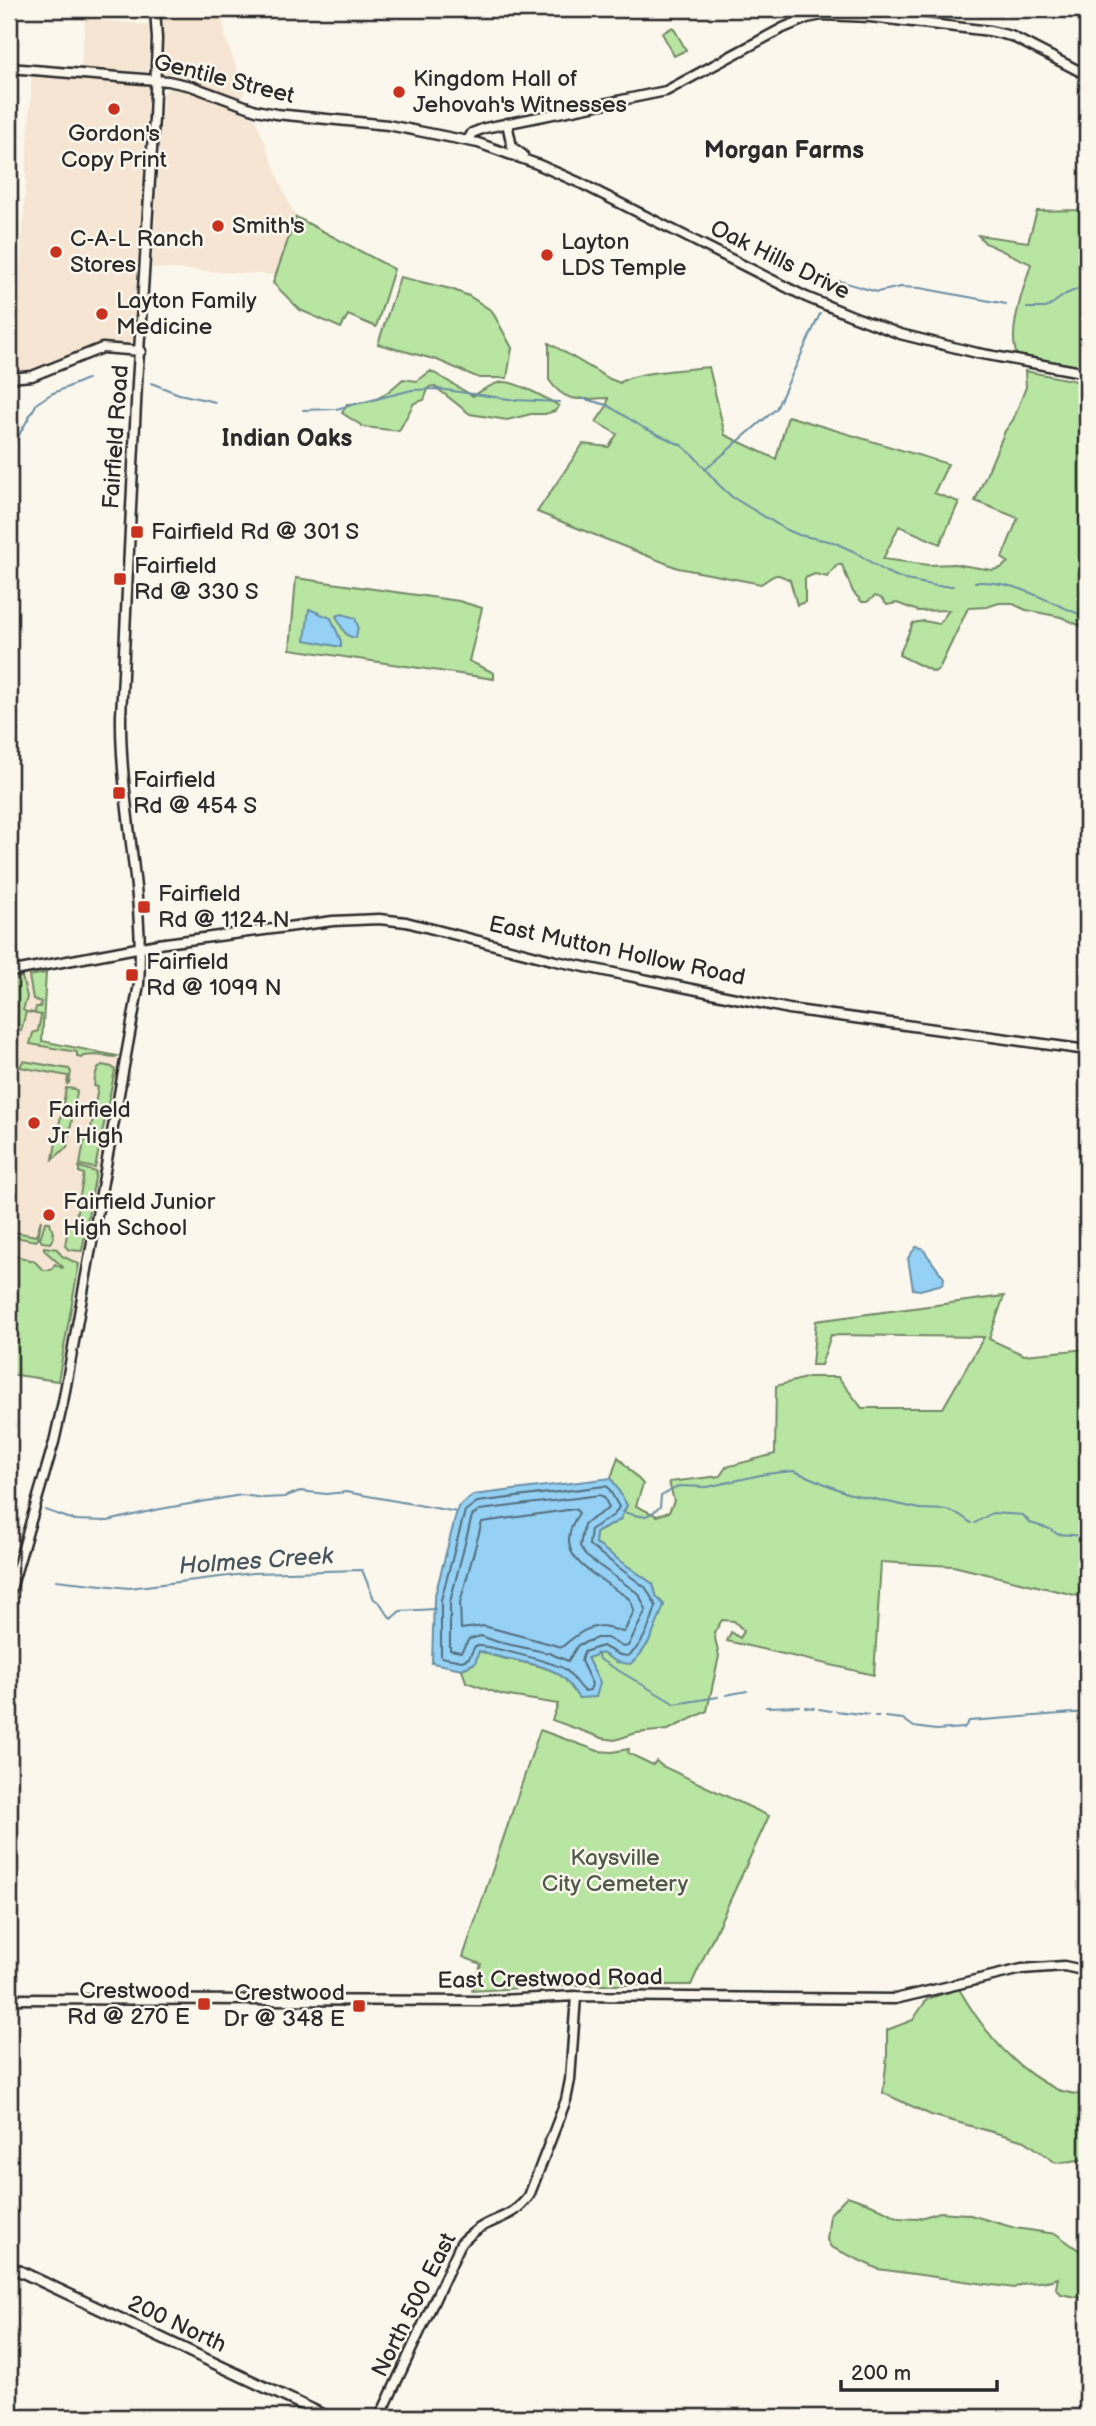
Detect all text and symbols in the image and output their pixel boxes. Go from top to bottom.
street label: Gentile Street [151,48,297,110]
place label: Kingdom Hall of Jehovah's Witnesses [413,65,627,119]
marker: Kingdom Hall of Jehovah's Witnesses [391,84,407,100]
marker: Gordon's Copy Print [106,101,122,117]
place label: Gordon's Copy Print [61,120,167,174]
district label: Morgan Farms [704,136,864,165]
place label: Smith's [232,212,305,240]
street label: Oak Hills Drive [706,214,854,306]
marker: Smith's [210,218,226,234]
place label: C-A-L Ranch Stores [70,225,204,279]
place label: Layton LDS Temple [561,228,686,282]
marker: C-A-L Ranch Stores [48,244,64,260]
marker: Layton LDS Temple [539,247,555,263]
place label: Layton Family Medicine [116,287,257,341]
marker: Layton Family Medicine [94,306,110,322]
street label: Fairfield Road [97,364,135,510]
district label: Indian Oaks [222,424,353,453]
place label: Fairfield Rd @ 301 S [151,518,359,546]
marker: Fairfield Rd @ 301 S [129,524,145,540]
place label: Fairfield Rd @ 330 S [134,552,259,606]
marker: Fairfield Rd @ 330 S [112,571,128,587]
place label: Fairfield Rd @ 454 S [133,766,257,820]
marker: Fairfield Rd @ 454 S [111,785,127,801]
place label: Fairfield Rd @ 1124 N [158,880,290,934]
marker: Fairfield Rd @ 1124 N [136,899,152,915]
street label: East Mutton Hollow Road [486,910,748,992]
place label: Fairfield Rd @ 1099 N [146,948,282,1002]
marker: Fairfield Rd @ 1099 N [124,967,140,983]
place label: Fairfield Jr High [48,1096,131,1150]
marker: Fairfield Jr High [26,1115,42,1131]
place label: Fairfield Junior High School [63,1188,216,1242]
marker: Fairfield Junior High School [41,1207,57,1223]
water label: Holmes Creek [178,1541,335,1581]
park label: Kaysville City Cemetery [542,1844,689,1898]
street label: East Crestwood Road [437,1963,663,1995]
place label: Crestwood Rd @ 270 E [67,1977,190,2031]
place label: Crestwood Dr @ 348 E [223,1979,345,2033]
marker: Crestwood Rd @ 270 E [196,1996,212,2012]
marker: Crestwood Dr @ 348 E [351,1998,367,2014]
street label: North 500 East [366,2228,462,2382]
street label: 200 North [123,2289,231,2359]
scale bar [841,2349,996,2393]
text: 200 m [851,2361,911,2386]

